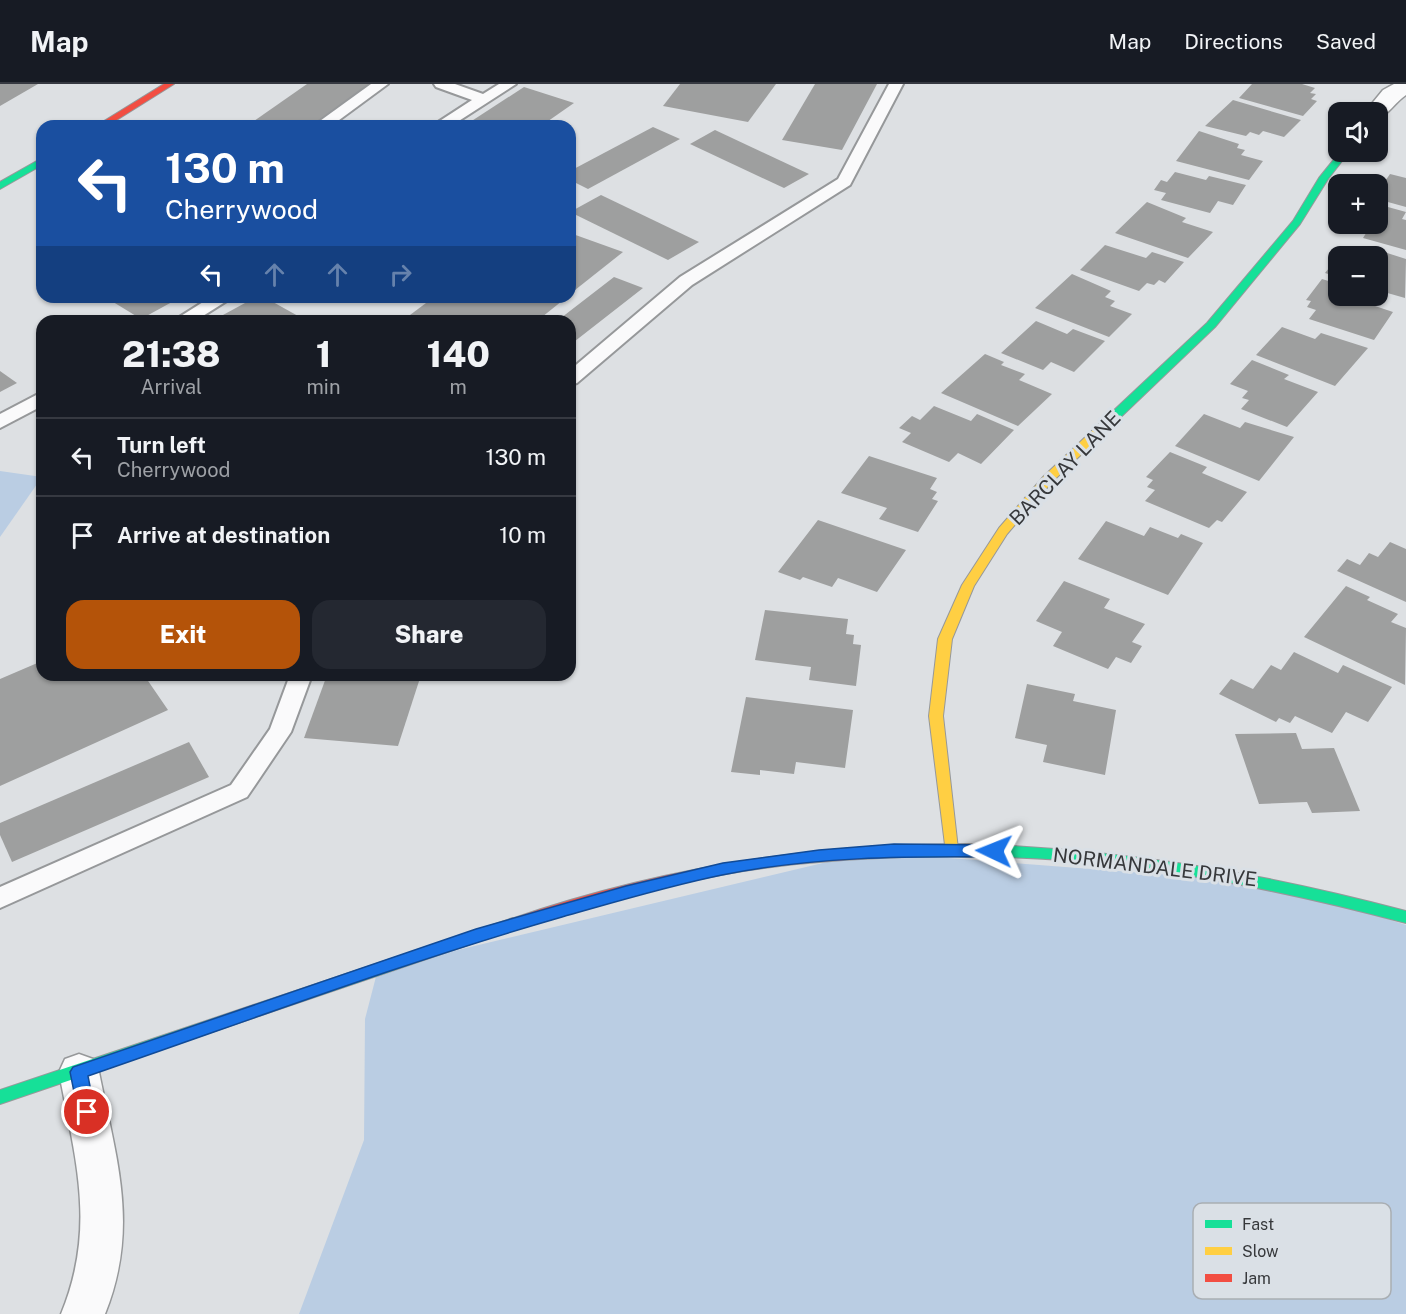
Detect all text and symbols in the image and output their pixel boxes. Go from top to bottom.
text: Map [30,25,89,58]
text: Map [1109,29,1151,54]
text: Directions [1184,29,1283,54]
text: Saved [1316,29,1376,54]
map controls [1328,102,1388,306]
button: sound [1328,102,1388,162]
text: 130 m [165,143,285,192]
icon: left [66,144,144,222]
button: + [1328,174,1388,234]
text: Cherrywood [165,193,318,225]
button: − [1328,246,1388,306]
icon: left [195,258,228,291]
icon: ahead [258,258,291,291]
icon: ahead [321,258,354,291]
icon: right [384,258,417,291]
text: 21:38 [122,333,221,375]
text: 1 [316,333,331,375]
text: 140 [426,333,490,375]
text: Arrival [140,375,202,399]
text: min [307,375,340,399]
text: m [450,375,467,399]
street label: BARCLAY LANE [1004,406,1126,530]
text: Turn left [117,432,206,458]
icon: left [66,441,99,474]
text: 130 m [485,444,546,470]
text: Cherrywood [117,458,230,482]
icon: arrive [66,519,99,552]
text: Arrive at destination [117,522,330,548]
text: 10 m [499,522,546,548]
button: Exit [66,600,300,669]
button: Share [312,600,546,669]
position arrow [962,819,1026,883]
street label: NORMANDALE DRIVE [1052,843,1258,891]
pin [61,1086,112,1137]
icon: arrive [70,1095,103,1128]
legend [1193,1203,1391,1299]
text: Fast [1242,1215,1274,1234]
text: Slow [1242,1242,1279,1261]
text: Jam [1242,1269,1271,1288]

